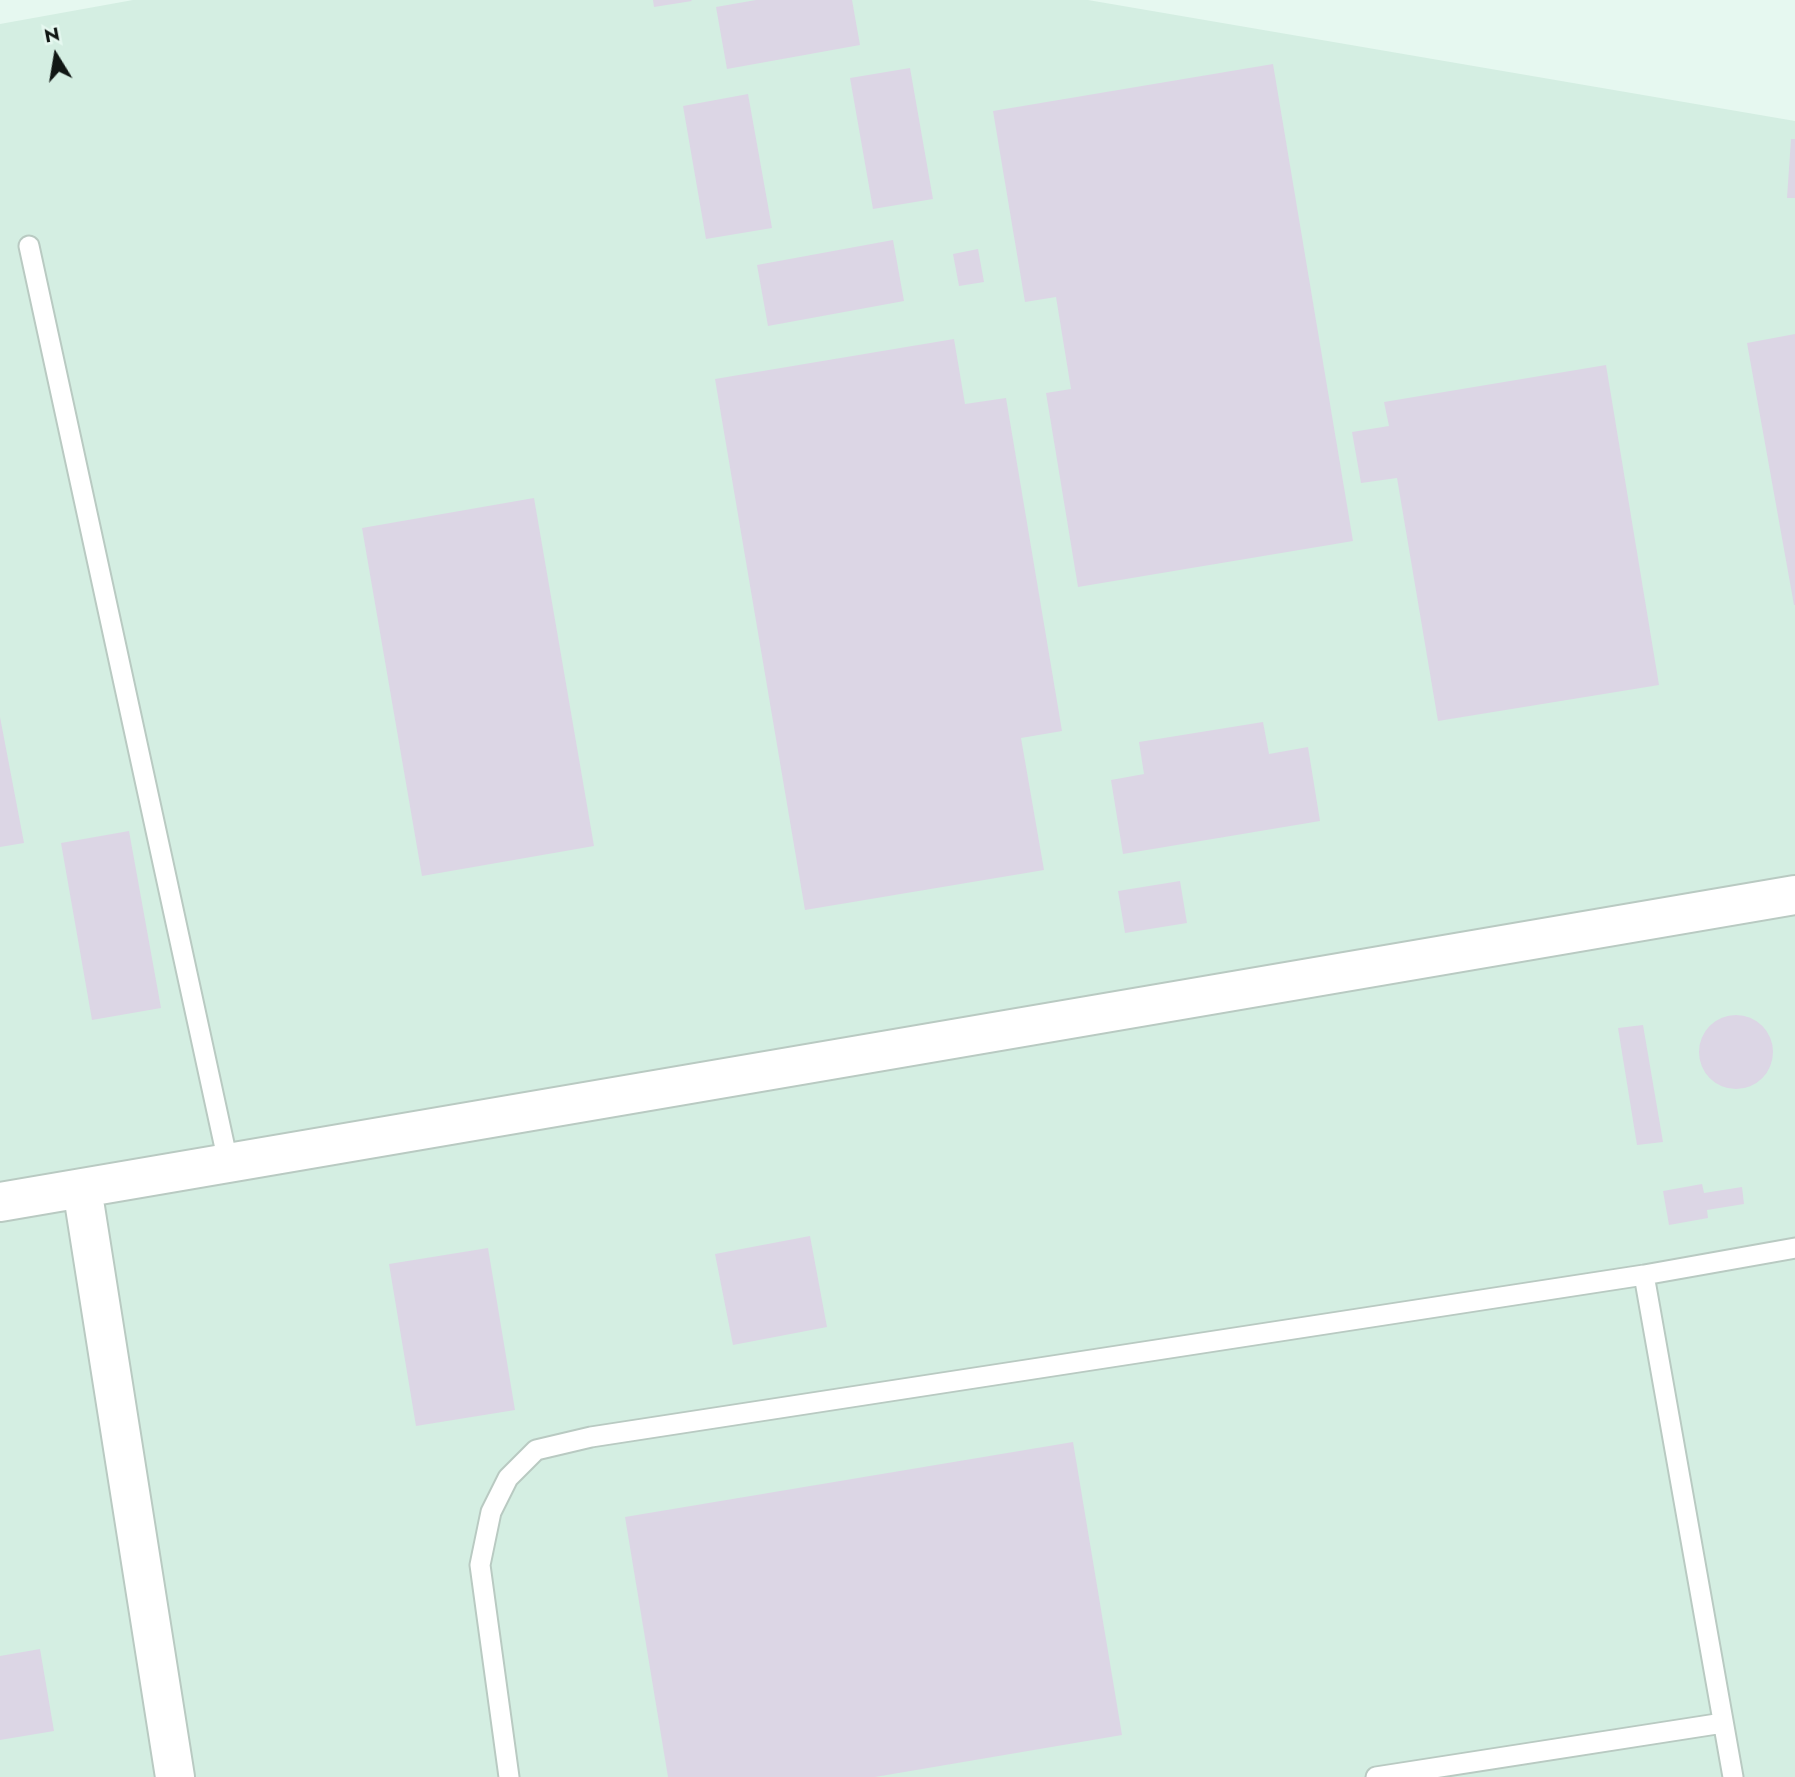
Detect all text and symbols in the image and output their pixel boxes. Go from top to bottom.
text: N [42,20,62,50]
north arrow [21,21,91,91]

